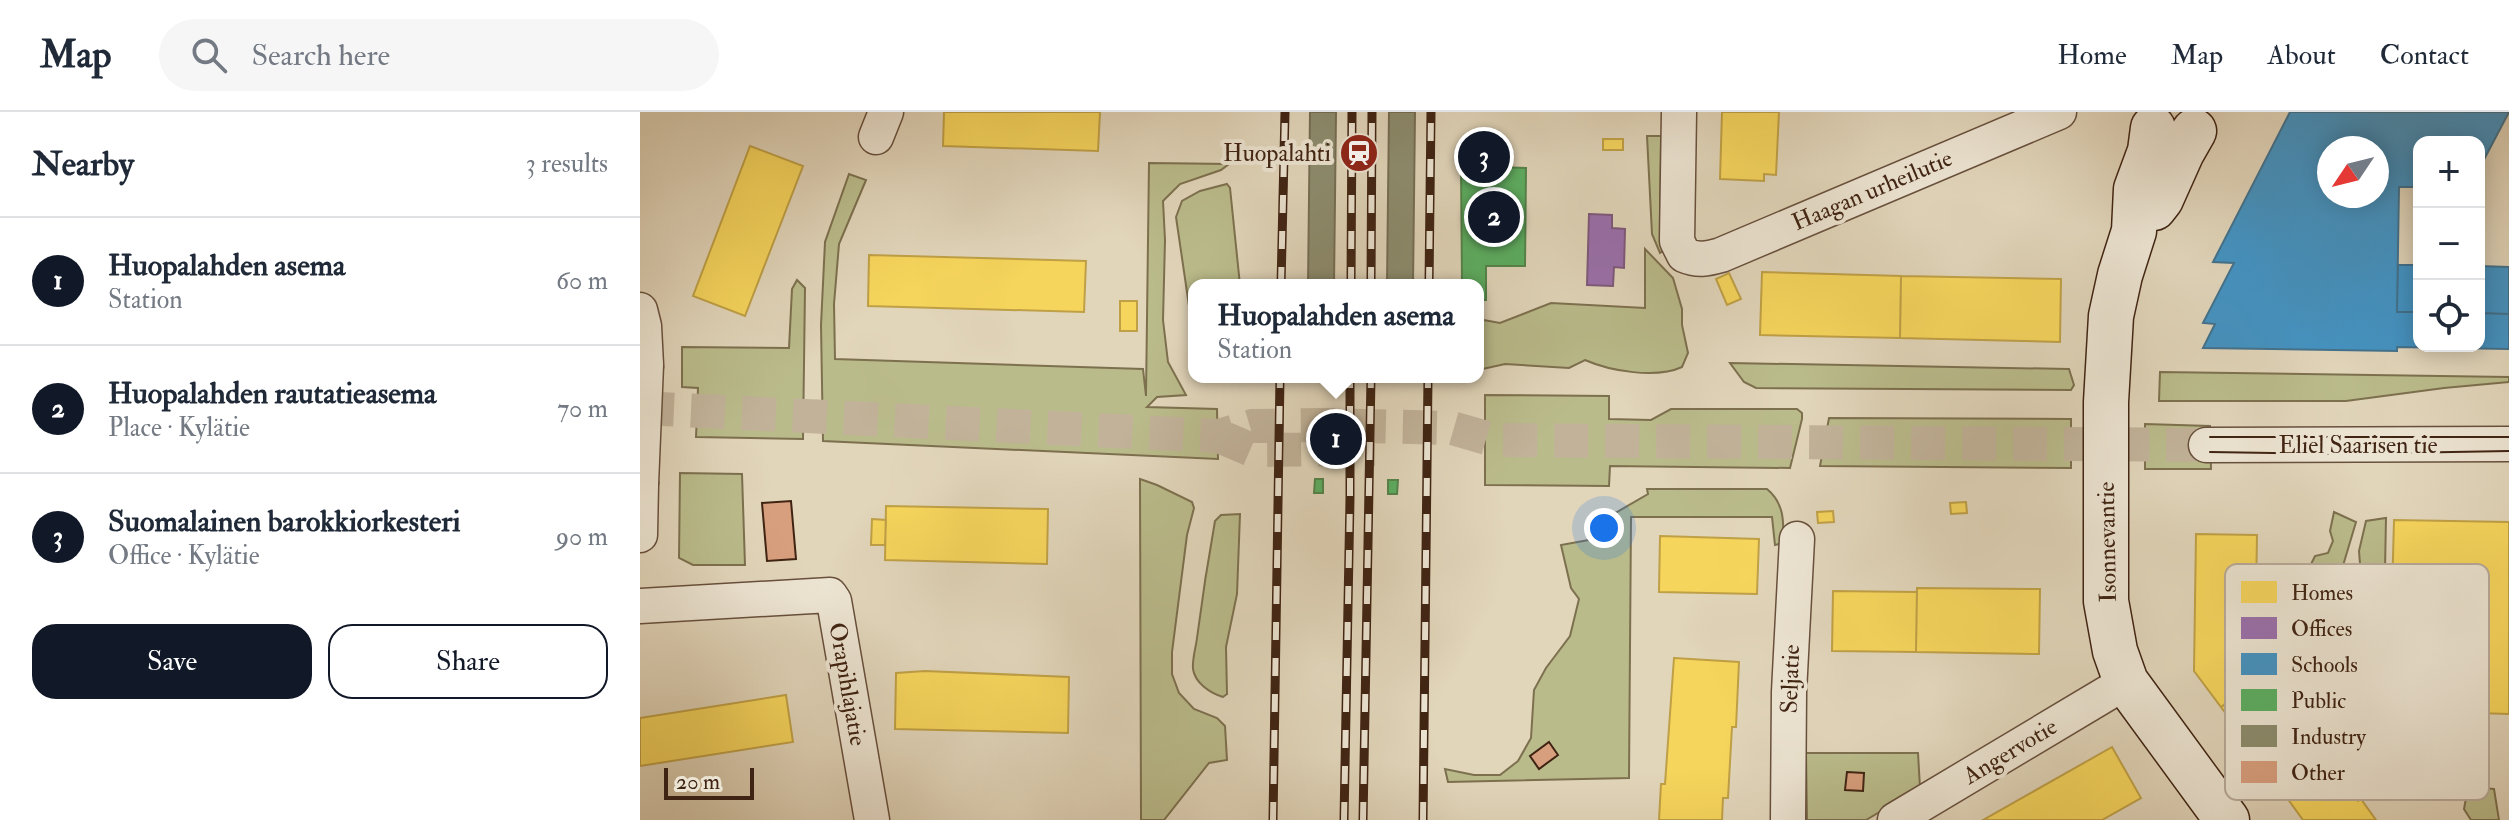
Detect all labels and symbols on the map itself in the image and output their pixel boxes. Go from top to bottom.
pin: 3 [1458,127,1510,187]
station icon: Huopalahti [1338,132,1380,174]
north arrow [2317,136,2389,208]
place label: Huopalahti [1223,138,1331,169]
street label: Haagan urheilutie [1787,143,1957,238]
pin: 2 [1468,187,1520,247]
pin: 1 [1310,409,1362,469]
street label: Eliel Saarisen tie [2278,430,2438,461]
street label: Isonnevantie [2091,481,2124,603]
your location [1584,508,1624,548]
legend [2225,564,2489,800]
text: Homes [2291,579,2353,607]
text: Offices [2291,615,2352,643]
street label: Orapihlajatie [821,620,874,748]
street label: Seljatie [1774,644,1807,714]
text: Schools [2291,651,2358,679]
text: Public [2291,687,2346,715]
street label: Angervotie [1957,711,2063,792]
text: Industry [2291,723,2366,751]
text: Other [2291,759,2346,787]
scale bar [664,764,754,800]

